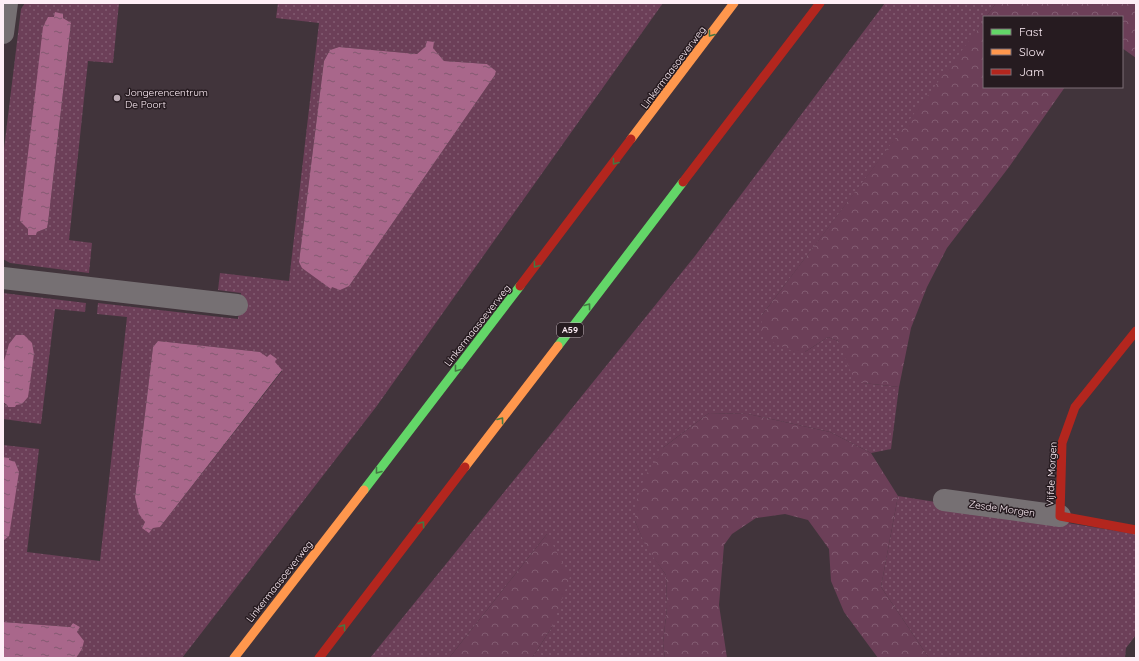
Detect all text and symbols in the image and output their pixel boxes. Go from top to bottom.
legend [983,16,1123,88]
street label: Linkermaasoeverweg [638,23,709,111]
text: Fast [1019,24,1043,39]
one-way arrow [709,30,716,37]
text: Slow [1019,44,1045,59]
text: Jam [1019,64,1044,79]
place label: Jongerencentrum De Poort [125,86,208,111]
marker: Jongerencentrum De Poort [112,93,122,103]
one-way arrow [612,158,620,165]
one-way arrow [534,261,541,268]
street label: Linkermaasoeverweg [441,282,513,369]
one-way arrow [583,303,591,310]
road number: A59 [557,323,583,337]
one-way arrow [455,364,462,371]
one-way arrow [496,418,503,425]
street label: Vijfde Morgen [1043,441,1060,507]
one-way arrow [375,467,382,474]
street label: Zesde Morgen [968,497,1036,520]
one-way arrow [417,521,424,528]
street label: Linkermaasoeverweg [243,538,315,625]
one-way arrow [338,624,346,631]

